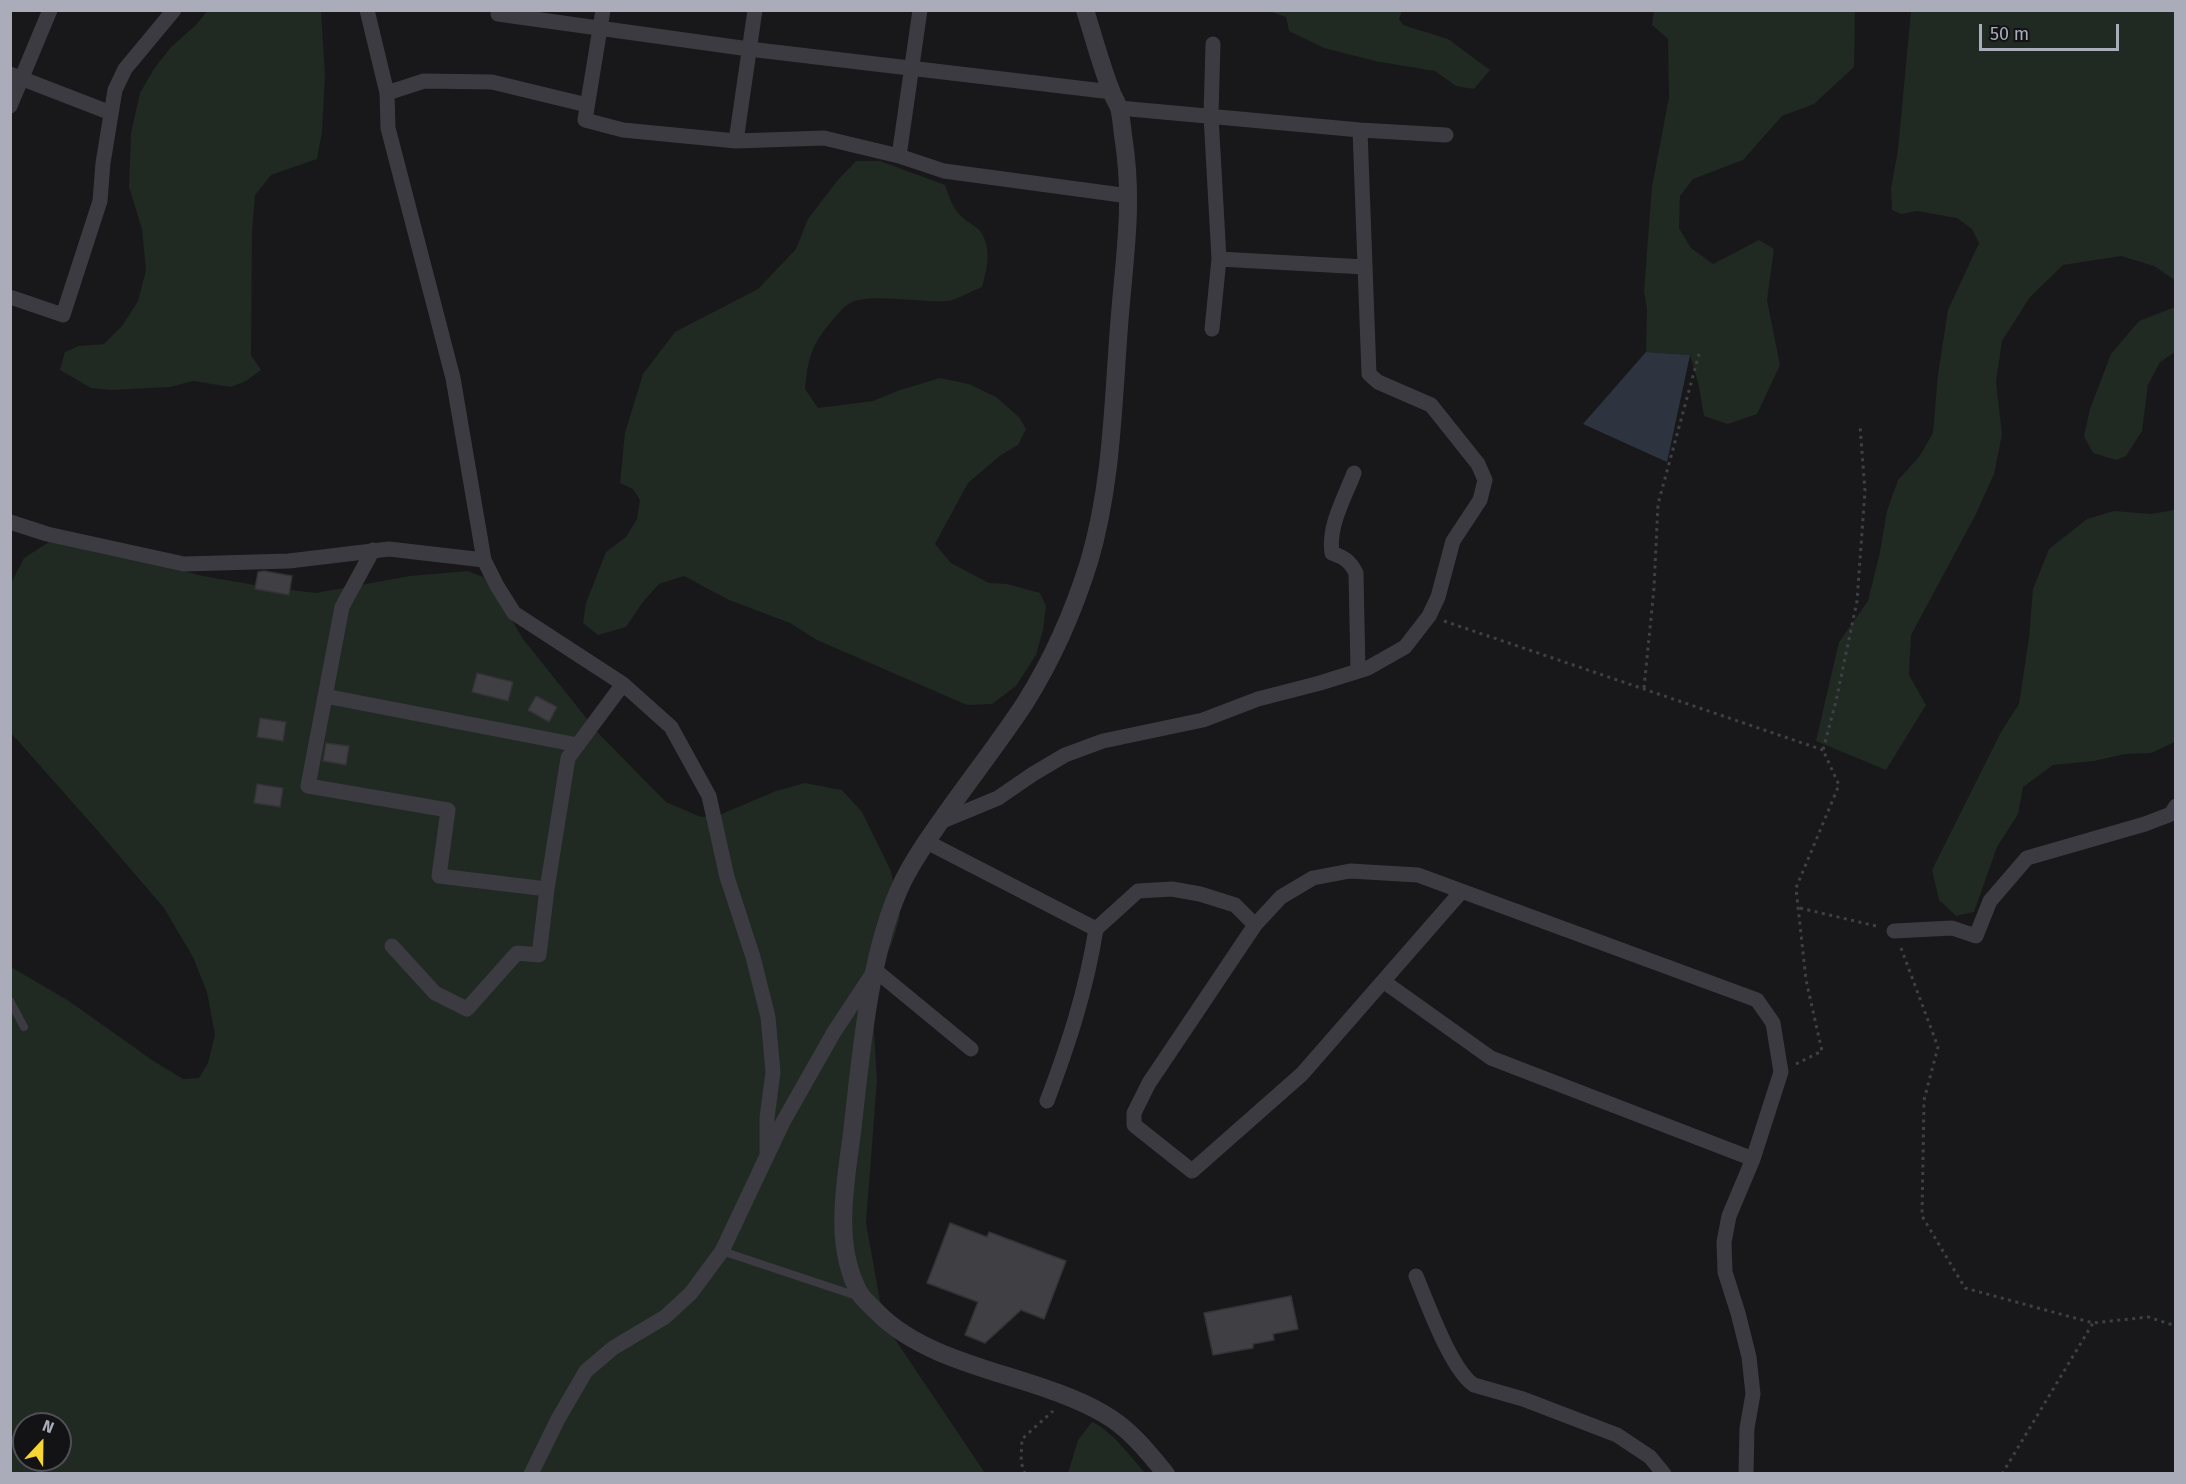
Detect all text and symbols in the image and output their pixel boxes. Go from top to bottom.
scale bar [1982,12,2122,50]
text: 50 m [1990,23,2029,45]
north arrow [12,1412,72,1472]
text: N [40,1416,57,1437]

